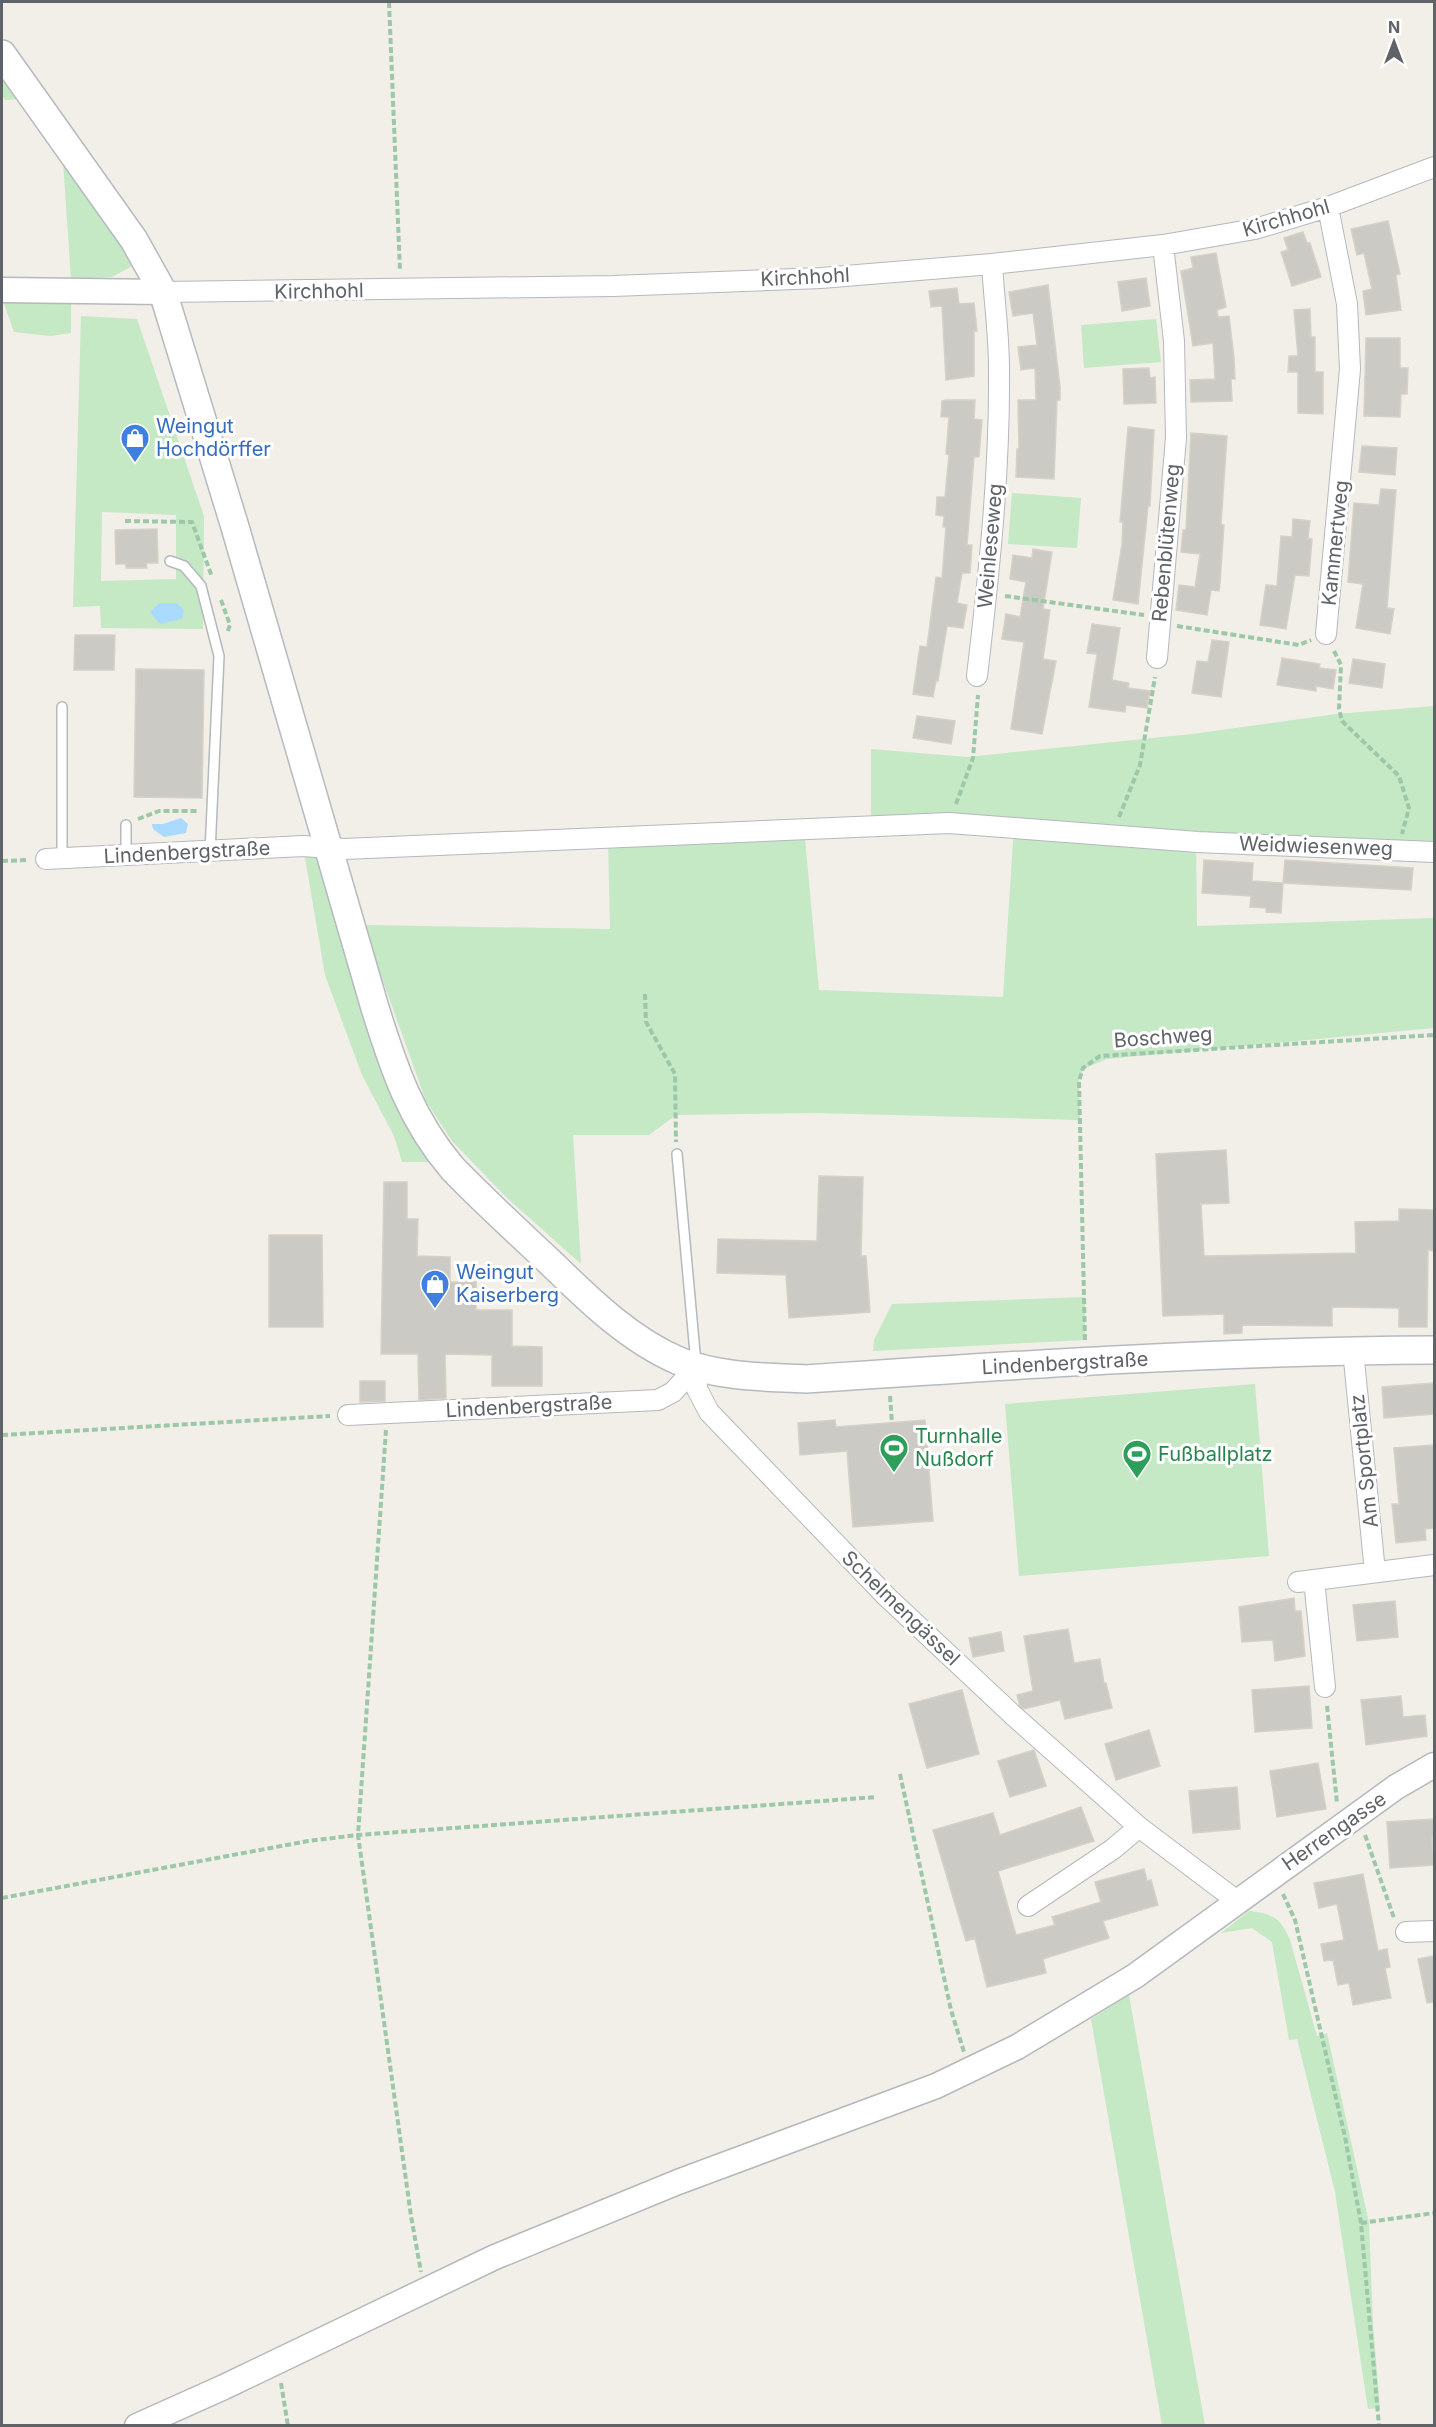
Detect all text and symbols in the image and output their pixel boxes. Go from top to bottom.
north arrow [1364,12,1424,72]
text: N [1388,17,1400,37]
street label: Kirchhohl [1240,194,1332,242]
street label: Kirchhohl [760,263,850,291]
street label: Kirchhohl [274,278,364,304]
place label: Weingut Hochdörffer [156,414,271,461]
shop icon: Weingut Hochdörffer [119,422,151,464]
street label: Rebenblütenweg [1147,463,1185,623]
street label: Kammertweg [1316,479,1354,607]
street label: Weinleseweg [973,483,1007,609]
street label: Weidwiesenweg [1238,831,1394,861]
street label: Lindenbergstraße [103,836,271,868]
street label: Boschweg [1113,1022,1213,1052]
place label: Weingut Kaiserberg [456,1260,559,1307]
shop icon: Weingut Kaiserberg [419,1268,451,1310]
street label: Lindenbergstraße [981,1347,1149,1379]
street label: Lindenbergstraße [445,1390,613,1422]
street label: Am Sportplatz [1345,1393,1383,1529]
place label: Turnhalle Nußdorf [915,1424,1002,1471]
sports icon: Turnhalle Nußdorf [878,1432,910,1474]
sports icon: Fußballplatz [1121,1438,1153,1480]
place label: Fußballplatz [1158,1442,1273,1466]
street label: Schelmengässel [837,1546,965,1670]
street label: Herrengasse [1277,1786,1391,1876]

